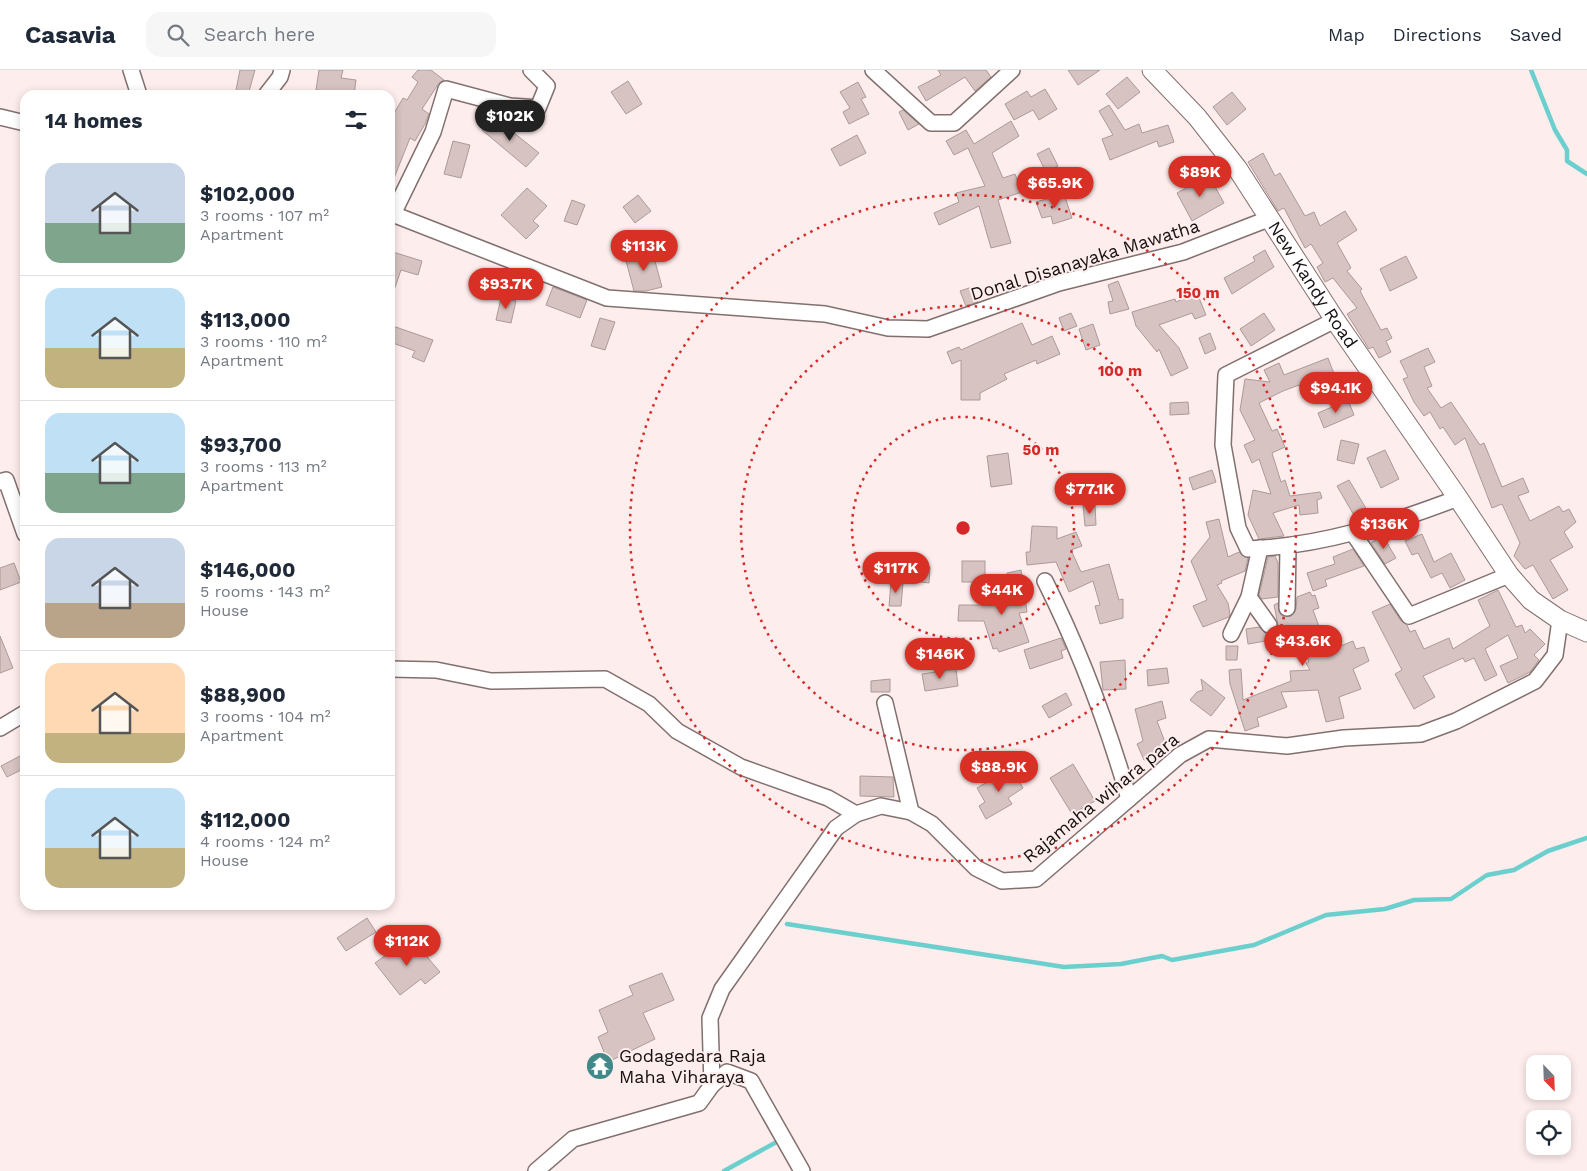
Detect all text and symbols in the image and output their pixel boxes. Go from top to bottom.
search box [146,12,496,57]
text: Casavia [25,21,116,49]
icon: search [164,21,192,49]
text: Search here [204,23,315,46]
text: Map [1328,24,1365,45]
text: Directions [1393,24,1482,45]
text: Saved [1510,24,1562,45]
pin: $102K [475,100,545,142]
icon: filters [342,106,370,134]
text: $102K [486,106,534,125]
text: 14 homes [45,108,142,133]
pin: $89K [1170,156,1230,198]
text: $89K [1179,162,1221,181]
pin: $65.9K [1014,166,1096,209]
text: $65.9K [1027,173,1083,192]
text: $102,000 [200,181,295,206]
icon: home [85,183,145,243]
text: 3 rooms · 107 m² [200,206,329,225]
street label: Donal Disanayaka Mawatha [968,215,1202,304]
street label: New Kandy Road [1264,217,1362,352]
text: Apartment [200,225,283,244]
pin: $113K [609,230,679,272]
text: $113K [622,236,666,255]
pin: $93.7K [465,268,547,310]
text: $93.7K [479,274,533,293]
text: 150 m [1176,284,1220,302]
text: $113,000 [200,307,290,332]
icon: home [85,308,145,368]
text: 3 rooms · 110 m² [200,332,327,351]
text: Apartment [200,351,283,370]
text: 100 m [1098,362,1142,380]
pin: $94.1K [1295,372,1377,414]
text: $94.1K [1310,378,1362,397]
text: $93,700 [200,432,282,457]
icon: home [85,433,145,493]
text: 50 m [1023,441,1059,459]
text: 3 rooms · 113 m² [200,457,327,476]
pin: $77.1K [1049,472,1131,515]
text: Apartment [200,476,283,495]
text: $77.1K [1066,479,1114,498]
pin: $136K [1349,508,1419,550]
text: $136K [1360,514,1408,533]
centre of rings [954,519,972,537]
pin: $117K [861,552,931,594]
text: $146,000 [200,557,295,582]
icon: home [85,558,145,618]
text: $117K [874,558,918,577]
pin: $44K [972,574,1032,616]
text: $44K [981,580,1023,599]
text: 5 rooms · 143 m² [200,582,330,601]
text: House [200,601,249,620]
pin: $43.6K [1262,624,1344,667]
text: $43.6K [1275,631,1331,650]
pin: $146K [905,638,975,680]
text: $146K [916,644,964,663]
text: $88,900 [200,682,286,707]
icon: home [85,683,145,743]
text: 3 rooms · 104 m² [200,707,331,726]
text: Apartment [200,726,283,745]
street label: Rajamaha wihara para [1019,728,1183,867]
pin: $88.9K [958,750,1040,793]
text: $88.9K [971,757,1027,776]
text: $112,000 [200,807,291,832]
icon: home [85,808,145,868]
text: 4 rooms · 124 m² [200,832,330,851]
text: House [200,851,249,870]
pin: $112K [372,924,442,967]
text: $112K [385,931,429,950]
place label: Godagedara Raja Maha Viharaya [619,1045,766,1087]
temple icon: Godagedara Raja Maha Viharaya [585,1051,615,1081]
north arrow [1526,1055,1571,1100]
map controls [1526,1055,1571,1155]
button: locate [1526,1110,1571,1155]

